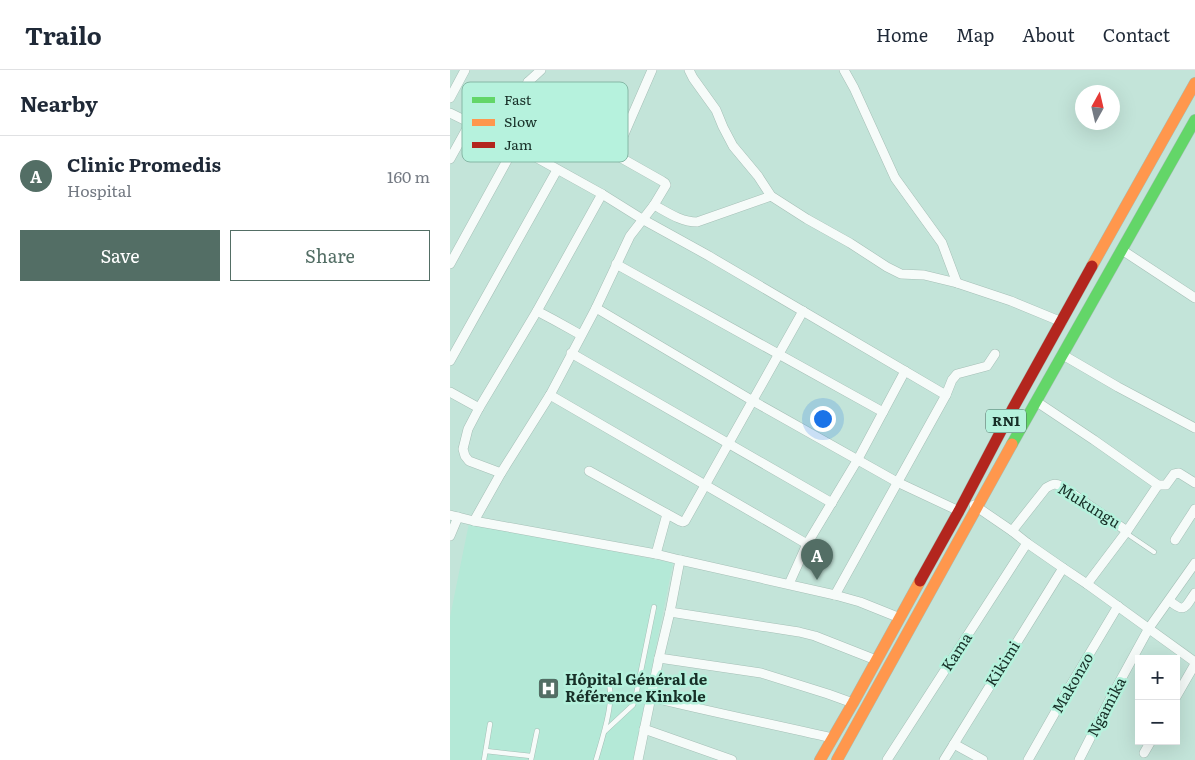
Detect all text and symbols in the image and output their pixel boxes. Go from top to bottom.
text: Trailo [25,17,102,52]
text: Home [876,21,928,48]
text: Map [956,21,994,48]
text: About [1022,21,1075,48]
text: Contact [1103,21,1170,48]
legend [462,82,628,162]
north arrow [1075,85,1120,130]
text: Nearby [20,87,98,118]
text: Fast [504,89,532,109]
text: Slow [504,111,537,131]
text: Jam [504,134,533,154]
text: Clinic Promedis [67,150,221,178]
text: A [30,164,42,188]
text: 160 m [387,164,430,188]
text: Hospital [67,178,132,202]
button: Save [20,230,220,281]
button: Share [230,230,430,281]
your location [810,406,836,432]
road number: RN1 [986,410,1026,432]
street label: Mukungu [1054,476,1126,533]
pin: A [801,539,833,580]
street label: Kama [935,627,977,675]
street label: Kikimi [979,636,1025,690]
street label: Makonzo [1045,648,1098,717]
map controls [1135,655,1180,745]
button: + [1135,655,1180,700]
place label: Hôpital Général de Référence Kinkole [565,667,708,707]
street label: Ngamika [1080,671,1131,740]
hospital icon: Hôpital Général de Référence Kinkole [537,677,561,701]
button: − [1135,700,1180,745]

